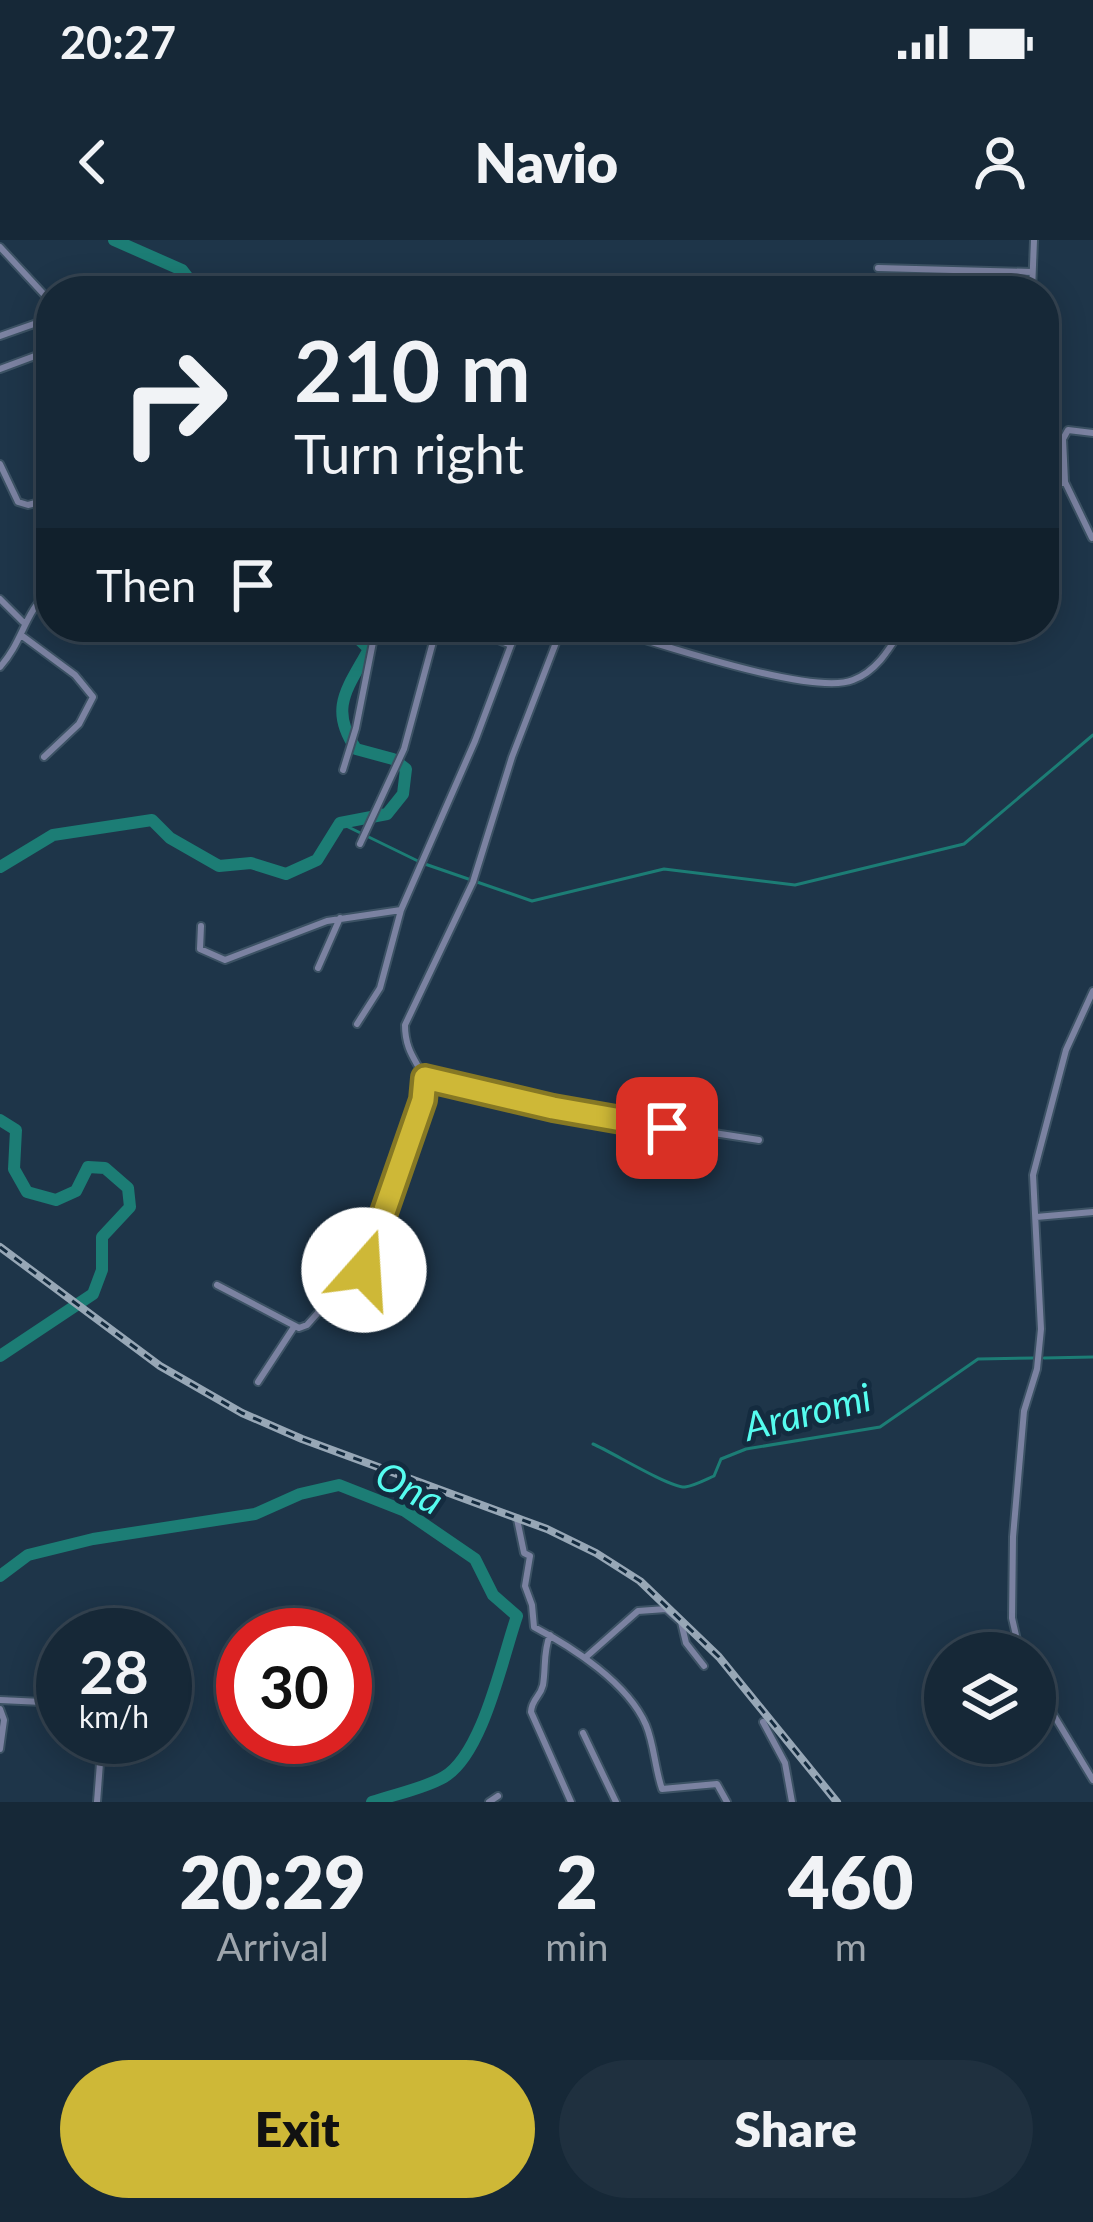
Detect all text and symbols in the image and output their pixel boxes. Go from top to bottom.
text: 20:27 [60,15,176,69]
icon: back [60,129,126,195]
icon: person [967,129,1033,195]
text: Navio [475,130,618,195]
text: 210 m [294,319,531,420]
icon: right [96,324,252,480]
text: Turn right [294,421,524,486]
icon: arrive [220,552,286,618]
text: Then [96,558,196,612]
pin [616,1077,718,1179]
icon: arrive [634,1095,700,1161]
position arrow [301,1207,427,1333]
water label: Araromi [737,1373,875,1449]
water label: Ona [369,1451,451,1523]
speed limit sign: 30 [216,1608,372,1764]
map controls [924,1632,1056,1764]
button: layers [924,1632,1056,1764]
text: 28 [79,1635,149,1707]
text: km/h [79,1698,149,1734]
text: 20:29 [180,1838,366,1924]
text: 2 [556,1838,598,1924]
text: 460 [788,1838,913,1924]
text: Arrival [216,1923,329,1969]
text: min [545,1923,609,1969]
text: m [835,1923,867,1969]
button: Exit [60,2060,535,2198]
button: Share [559,2060,1033,2198]

